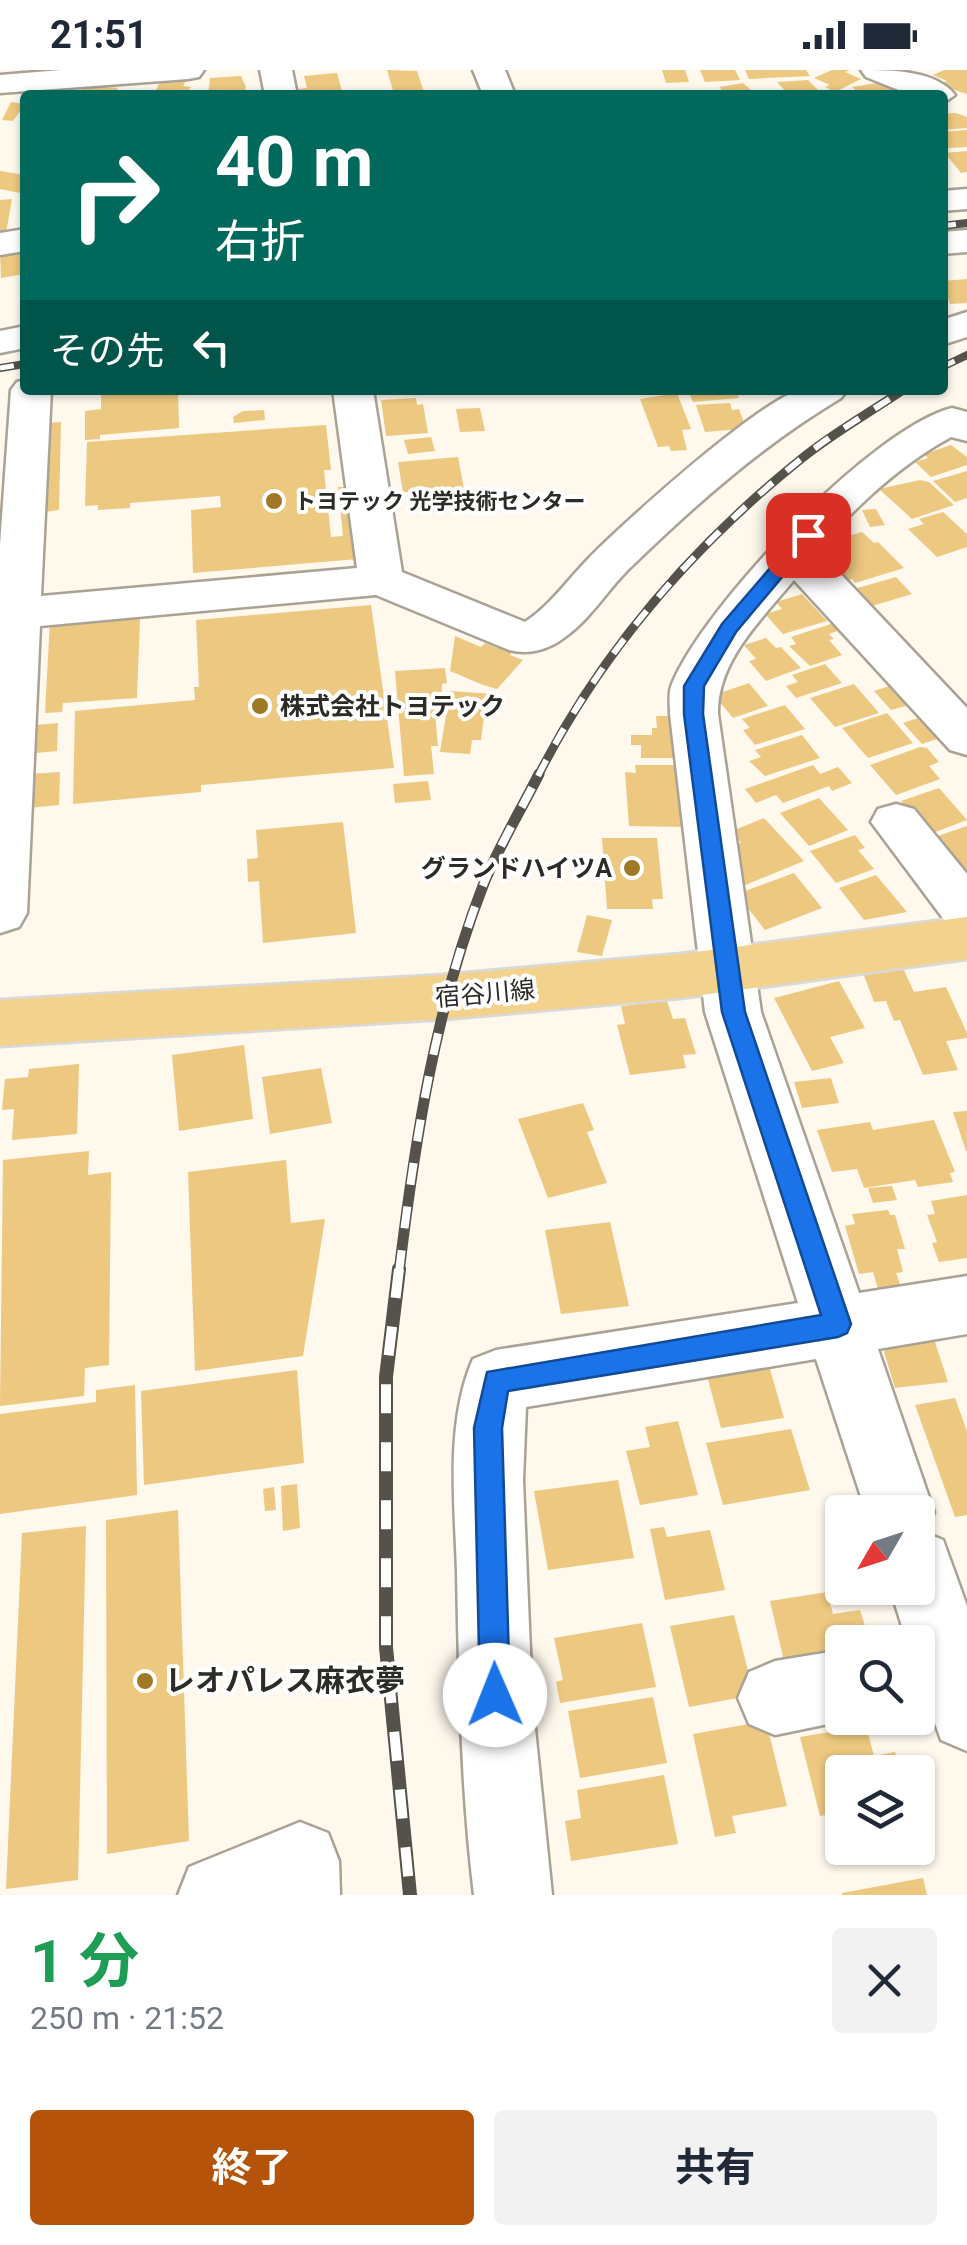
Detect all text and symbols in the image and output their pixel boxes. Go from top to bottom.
text: 21:51 [50,13,148,57]
text: 40 m [215,121,373,203]
icon: right [50,130,180,260]
text: 右折 [215,215,305,268]
icon: left [184,320,239,375]
text: その先 [50,329,164,373]
place label: トヨテック 光学技術センター [294,489,585,514]
marker: トヨテック 光学技術センター [263,490,285,512]
pin [766,493,851,578]
icon: arrive [781,508,836,563]
place label: 株式会社トヨテック [280,692,505,721]
marker: 株式会社トヨテック [249,695,271,717]
place label: グランドハイツA [421,854,612,883]
marker: グランドハイツA [621,857,643,879]
street label: 宿谷川線 [434,975,536,1012]
north arrow [825,1495,935,1605]
map controls [825,1495,935,1865]
button: search [825,1625,935,1735]
position arrow [443,1643,547,1747]
place label: レオパレス麻衣夢 [165,1663,405,1698]
marker: レオパレス麻衣夢 [134,1670,156,1692]
button: layers [825,1755,935,1865]
text: 1 分 [30,1926,139,1997]
button: close [832,1928,937,2033]
text: 250 m · 21:52 [30,1999,224,2037]
button: 終了 [30,2110,474,2225]
button: 共有 [494,2110,937,2225]

